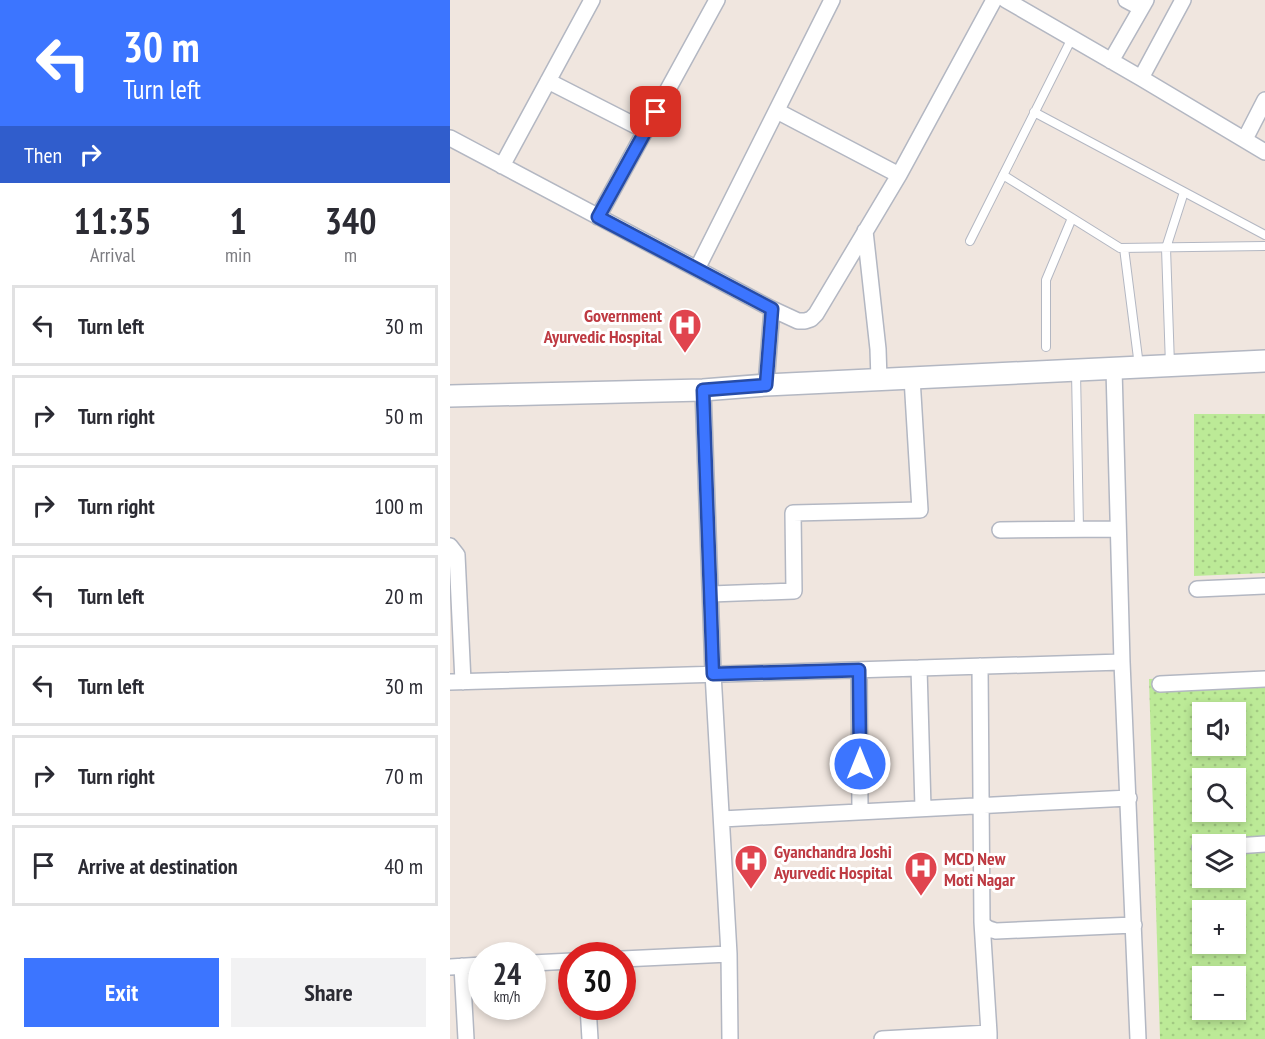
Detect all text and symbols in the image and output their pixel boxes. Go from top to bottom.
text: 30 m [123,19,200,74]
icon: left [24,24,102,102]
text: Turn left [123,72,201,106]
pin [630,86,681,137]
icon: arrive [639,95,672,128]
icon: right [74,138,107,171]
text: Then [24,141,62,169]
text: 11:35 [74,197,151,244]
text: 1 [229,197,247,244]
text: 340 [325,197,376,244]
text: Arrival [90,242,135,268]
text: min [225,242,251,268]
text: m [344,242,357,268]
place label: Government Ayurvedic Hospital [543,304,663,348]
hospital icon: Government Ayurvedic Hospital [667,307,703,354]
icon: left [27,309,60,342]
text: Turn left [78,312,144,340]
text: 30 m [384,312,423,340]
icon: right [27,399,60,432]
text: Turn right [78,402,155,430]
text: 50 m [384,402,423,430]
icon: right [27,489,60,522]
text: Turn right [78,492,155,520]
text: 100 m [374,492,423,520]
icon: left [27,579,60,612]
text: Turn left [78,582,144,610]
text: 20 m [384,582,423,610]
icon: left [27,669,60,702]
text: Turn left [78,672,144,700]
text: 30 m [384,672,423,700]
map controls [1192,702,1246,1020]
button: sound [1192,702,1246,756]
position arrow [828,732,892,796]
icon: right [27,759,60,792]
text: Turn right [78,762,155,790]
text: 70 m [384,762,423,790]
button: search [1192,768,1246,822]
button: layers [1192,834,1246,888]
place label: Gyanchandra Joshi Ayurvedic Hospital [773,840,893,884]
hospital icon: Gyanchandra Joshi Ayurvedic Hospital [733,843,769,890]
place label: MCD New Moti Nagar [944,847,1016,891]
icon: arrive [27,849,60,882]
hospital icon: MCD New Moti Nagar [903,850,939,897]
text: Arrive at destination [78,852,238,880]
text: 40 m [384,852,423,880]
button: + [1192,900,1246,954]
speed limit sign: 30 [558,942,636,1020]
text: 24 [493,954,521,993]
button: Exit [24,958,219,1027]
button: Share [231,958,426,1027]
button: − [1192,966,1246,1020]
text: km/h [494,987,520,1006]

